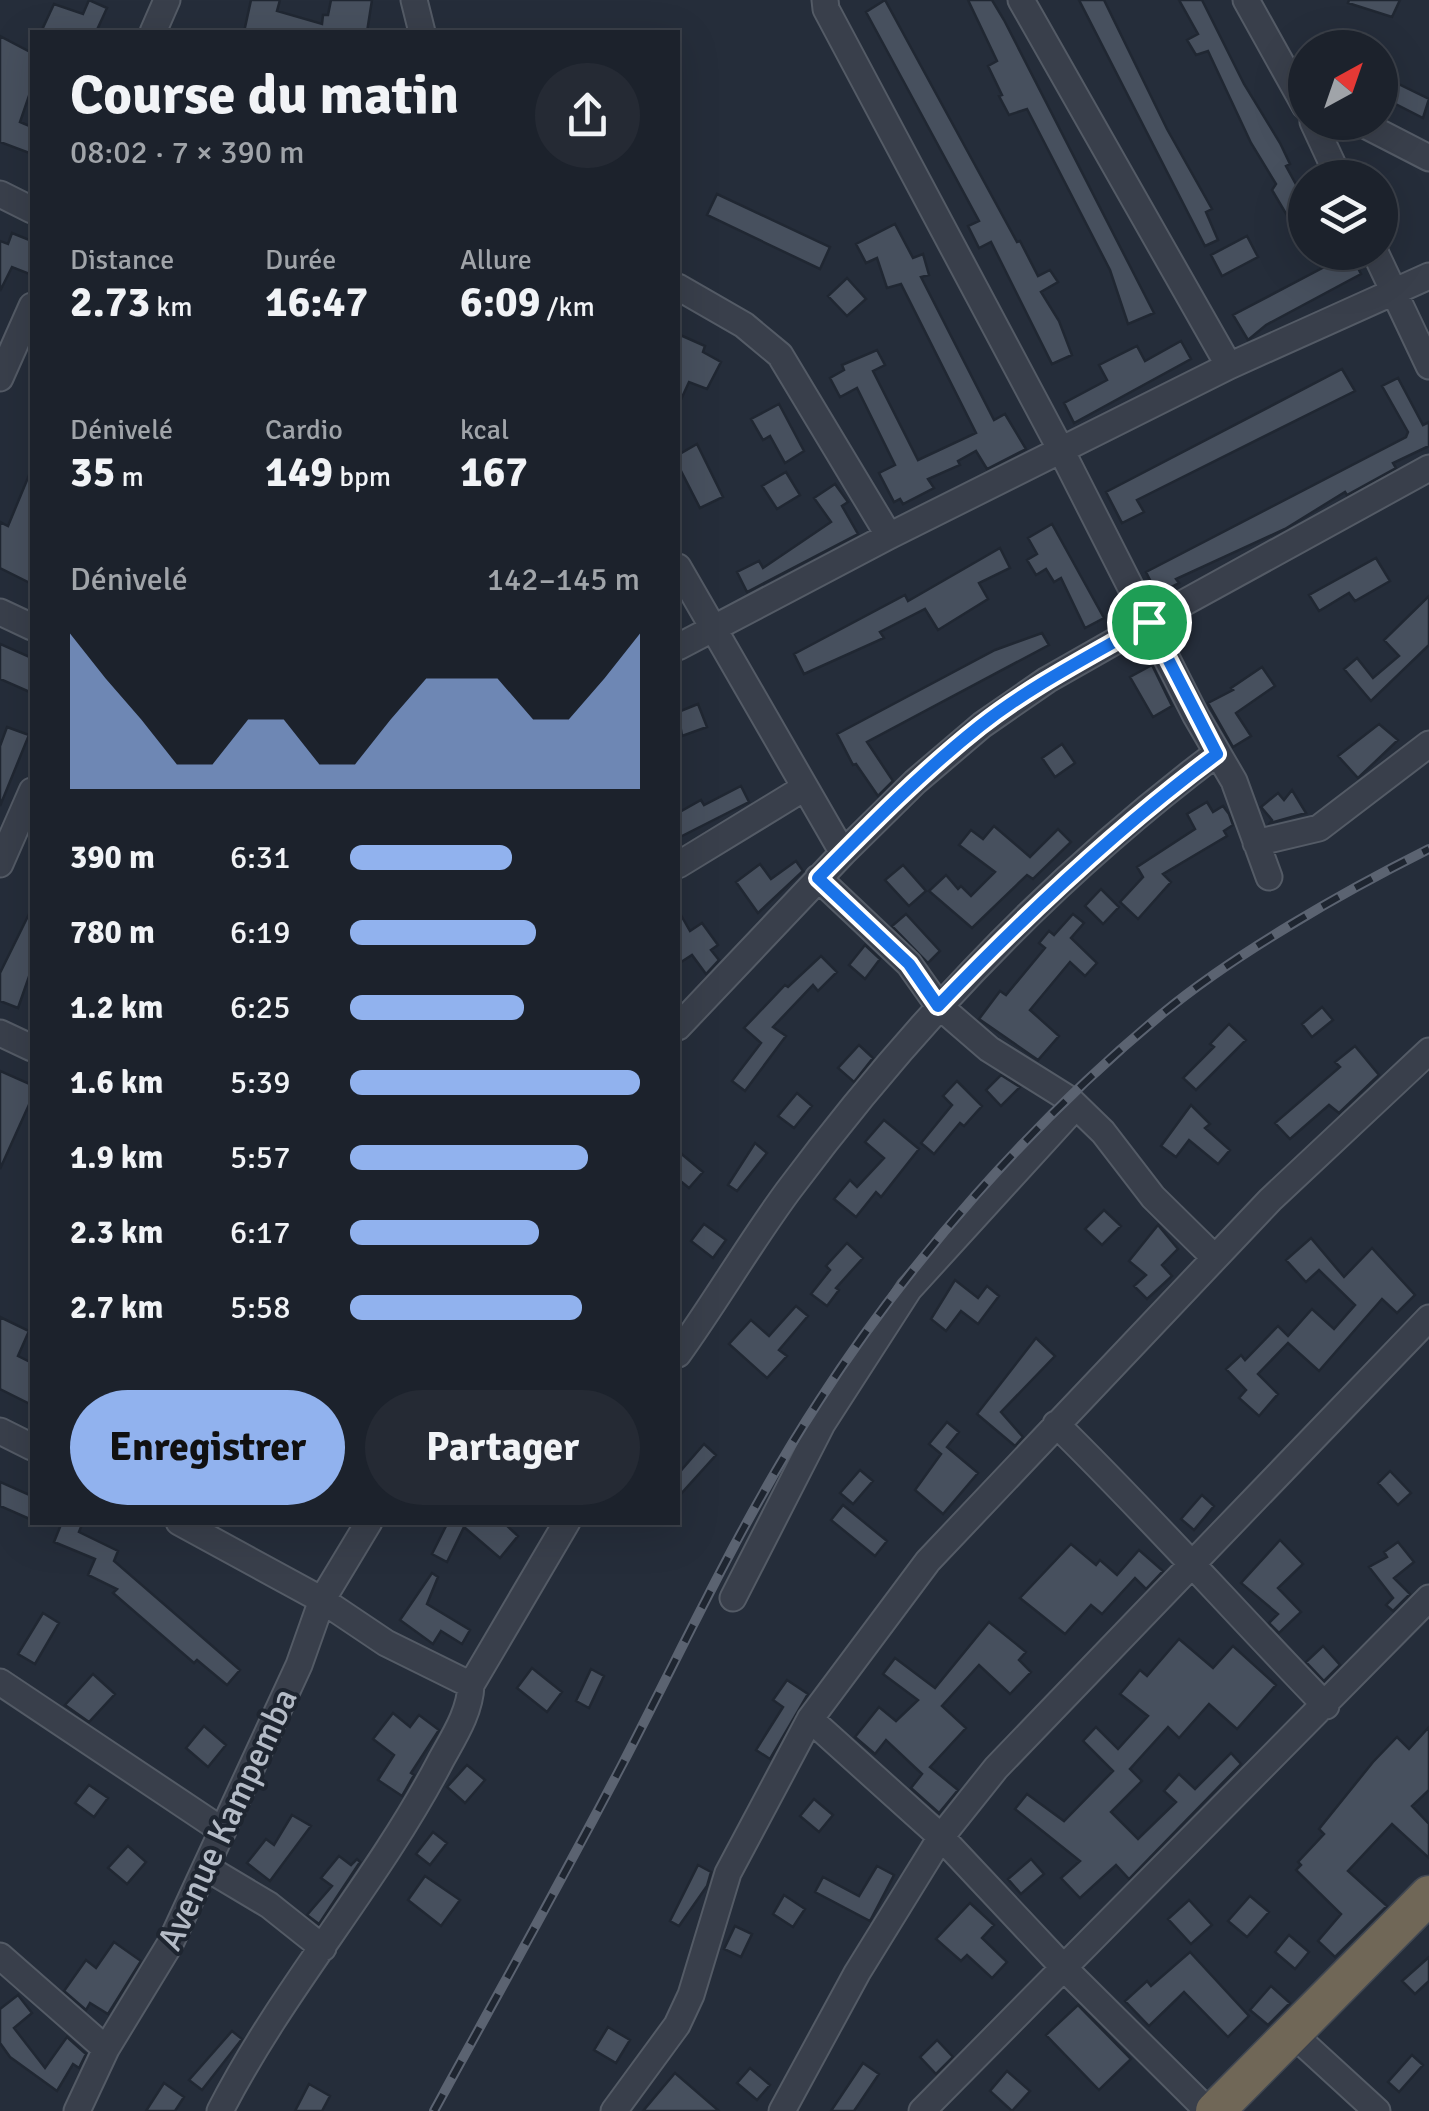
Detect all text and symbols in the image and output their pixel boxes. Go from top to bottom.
north arrow [1288,30,1398,140]
map controls [1288,30,1398,270]
text: Course du matin [70,61,459,129]
button: share [535,63,640,168]
text: 08:02 · 7 × 390 m [70,133,305,172]
button: layers [1288,160,1398,270]
text: Distance [70,243,174,277]
text: Durée [265,243,336,277]
text: Allure [460,243,532,277]
text: 2.73 [70,277,150,328]
text: 16:47 [265,277,368,328]
text: 6:09 [460,277,540,328]
text: km [150,290,193,324]
text: /km [540,290,595,324]
text: Dénivelé [70,413,173,447]
text: Cardio [265,413,343,447]
text: kcal [460,413,509,447]
text: 35 [70,447,115,498]
text: 149 [265,447,333,498]
text: 167 [460,447,528,498]
text: m [115,460,144,494]
text: bpm [333,460,391,494]
text: Dénivelé [70,560,188,599]
text: 142–145 m [487,560,640,599]
pin [1107,580,1192,665]
icon: arrive [1122,595,1177,650]
text: 390 m [70,838,155,877]
text: 6:31 [230,838,290,877]
text: 780 m [70,913,155,952]
text: 6:19 [230,913,290,952]
text: 1.2 km [70,988,163,1027]
text: 6:25 [230,988,290,1027]
text: 1.6 km [70,1063,163,1102]
text: 5:39 [230,1063,290,1102]
text: 1.9 km [70,1138,163,1177]
text: 5:57 [230,1138,290,1177]
text: 2.3 km [70,1213,163,1252]
text: 6:17 [230,1213,290,1252]
text: 2.7 km [70,1288,163,1327]
text: 5:58 [230,1288,290,1327]
button: Enregistrer [70,1390,345,1505]
button: Partager [365,1390,640,1505]
street label: Avenue Kampemba [148,1681,307,1957]

